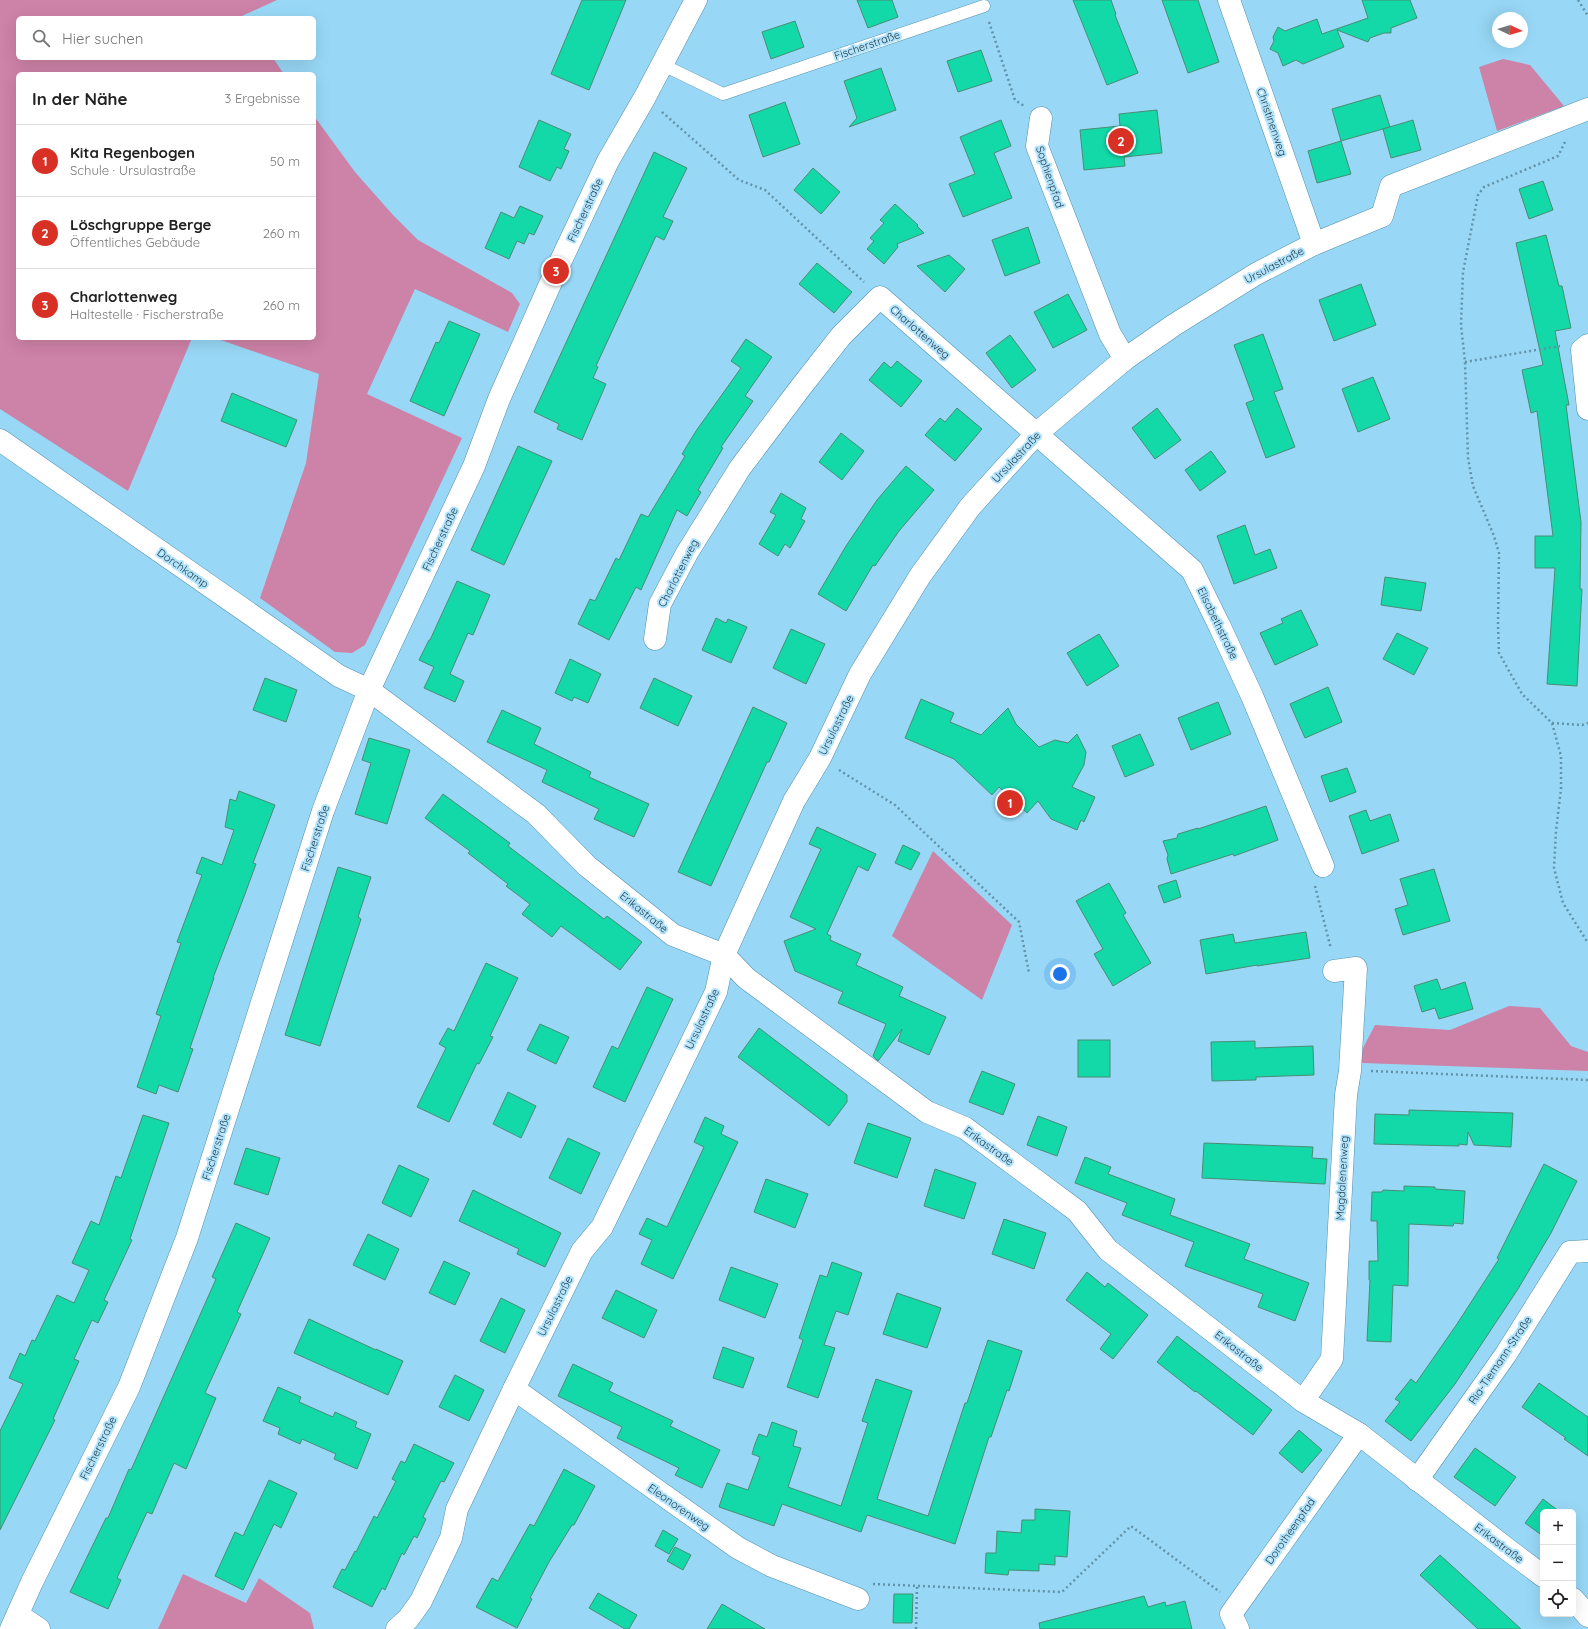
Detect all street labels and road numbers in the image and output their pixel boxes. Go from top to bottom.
street label: Fischerstraße [832,27,902,63]
street label: Christinenweg [1254,86,1290,158]
street label: Sophienpfad [1033,144,1067,210]
street label: Fischerstraße [564,176,606,244]
street label: Ursulastraße [1242,244,1306,286]
street label: Charlottenweg [887,302,953,362]
street label: Ursulastraße [989,428,1043,486]
street label: Fischerstraße [419,505,461,573]
street label: Charlottenweg [655,537,701,609]
street label: Dorchkamp [154,545,212,591]
street label: Elisabethstraße [1195,585,1241,661]
street label: Ursulastraße [815,693,857,757]
street label: Fischerstraße [298,803,332,873]
street label: Erikastraße [617,888,671,936]
street label: Ursulastraße [682,986,722,1052]
street label: Fischerstraße [199,1112,233,1182]
street label: Erikastraße [961,1123,1017,1169]
street label: Magdalenenweg [1333,1135,1351,1221]
street label: Ursulastraße [534,1274,576,1338]
street label: Ria-Tiemann-Straße [1465,1313,1535,1407]
street label: Erikastraße [1212,1328,1266,1374]
street label: Fischerstraße [77,1414,119,1482]
street label: Eleonorenweg [645,1481,713,1533]
street label: Dorotheenpfad [1262,1495,1318,1567]
street label: Erikastraße [1472,1520,1526,1566]

